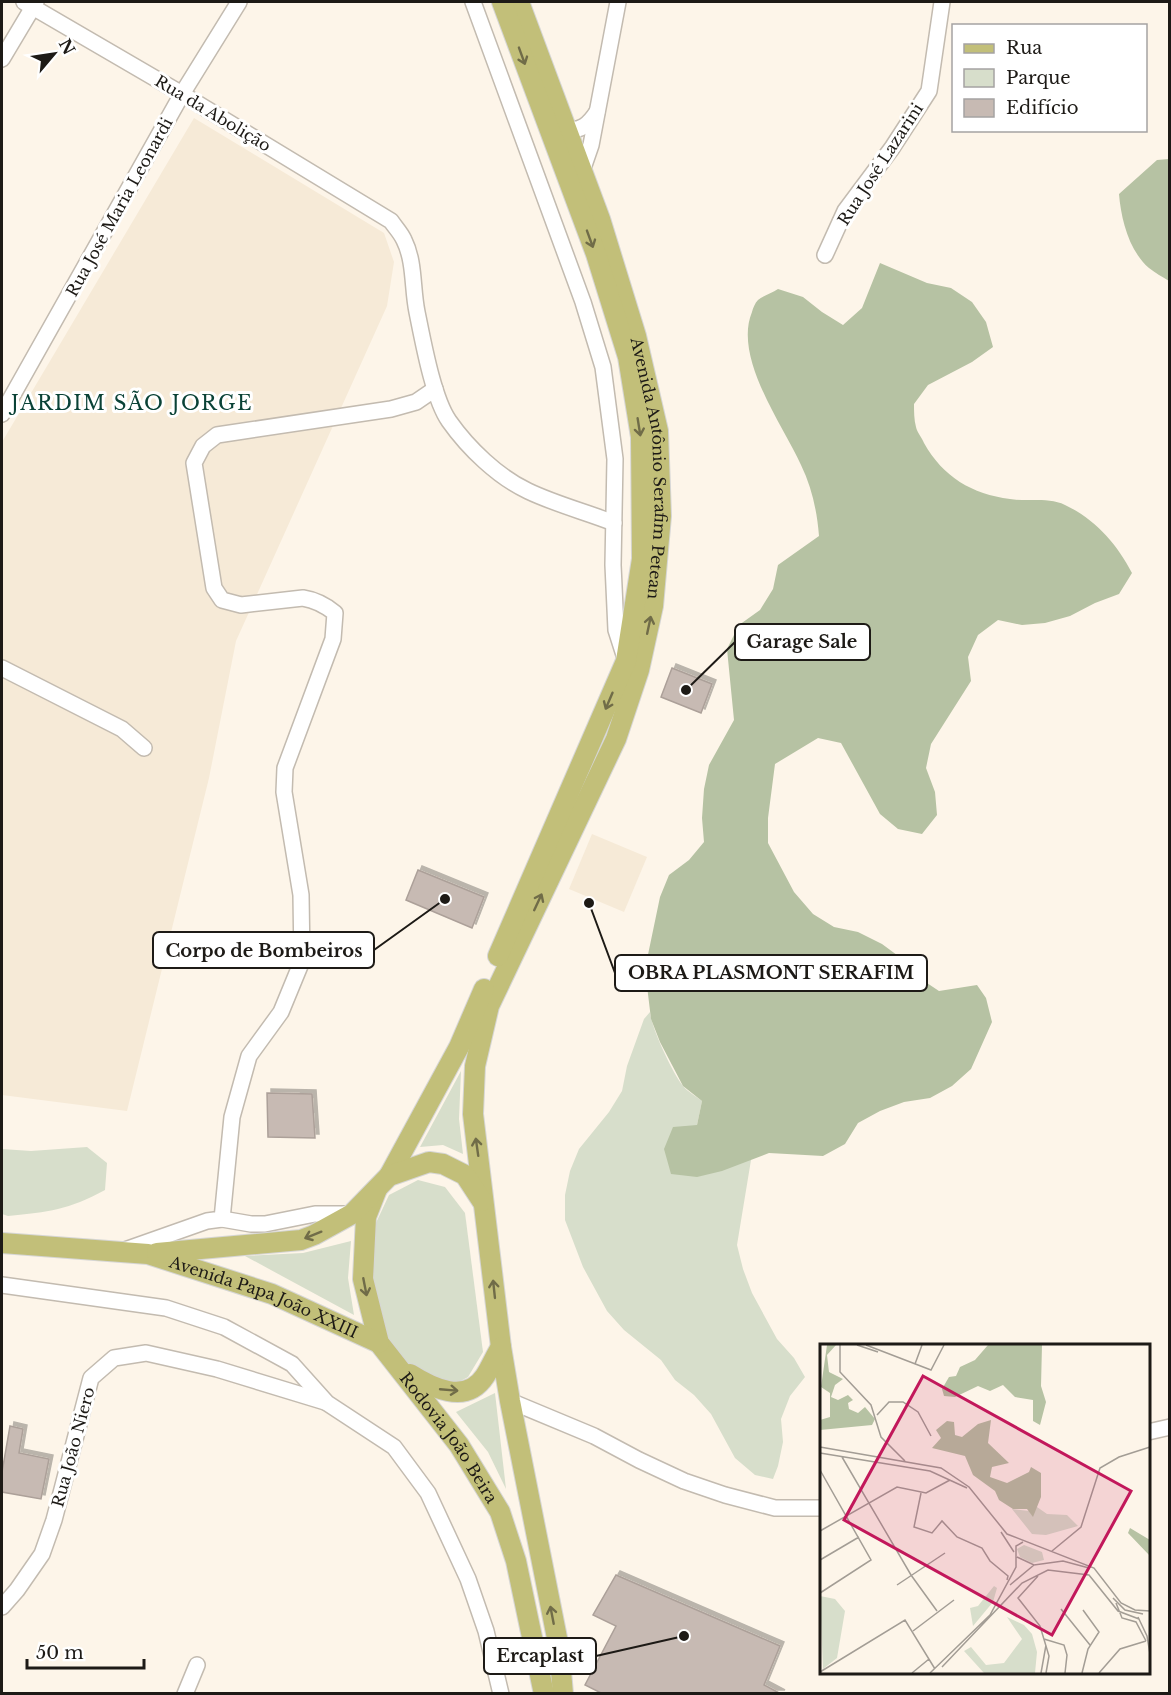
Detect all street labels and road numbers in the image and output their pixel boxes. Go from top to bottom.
street label: Rua da Abolição [151,70,275,156]
street label: Rua José Lazarini [833,99,927,229]
street label: Rua José Maria Leonardi [61,114,177,300]
street label: Avenida Antônio Serafim Petean [626,334,671,600]
street label: Avenida Papa João XXIII [166,1251,361,1342]
street label: Rodovia João Beira [396,1368,502,1507]
street label: Rua João Niero [47,1385,99,1509]

